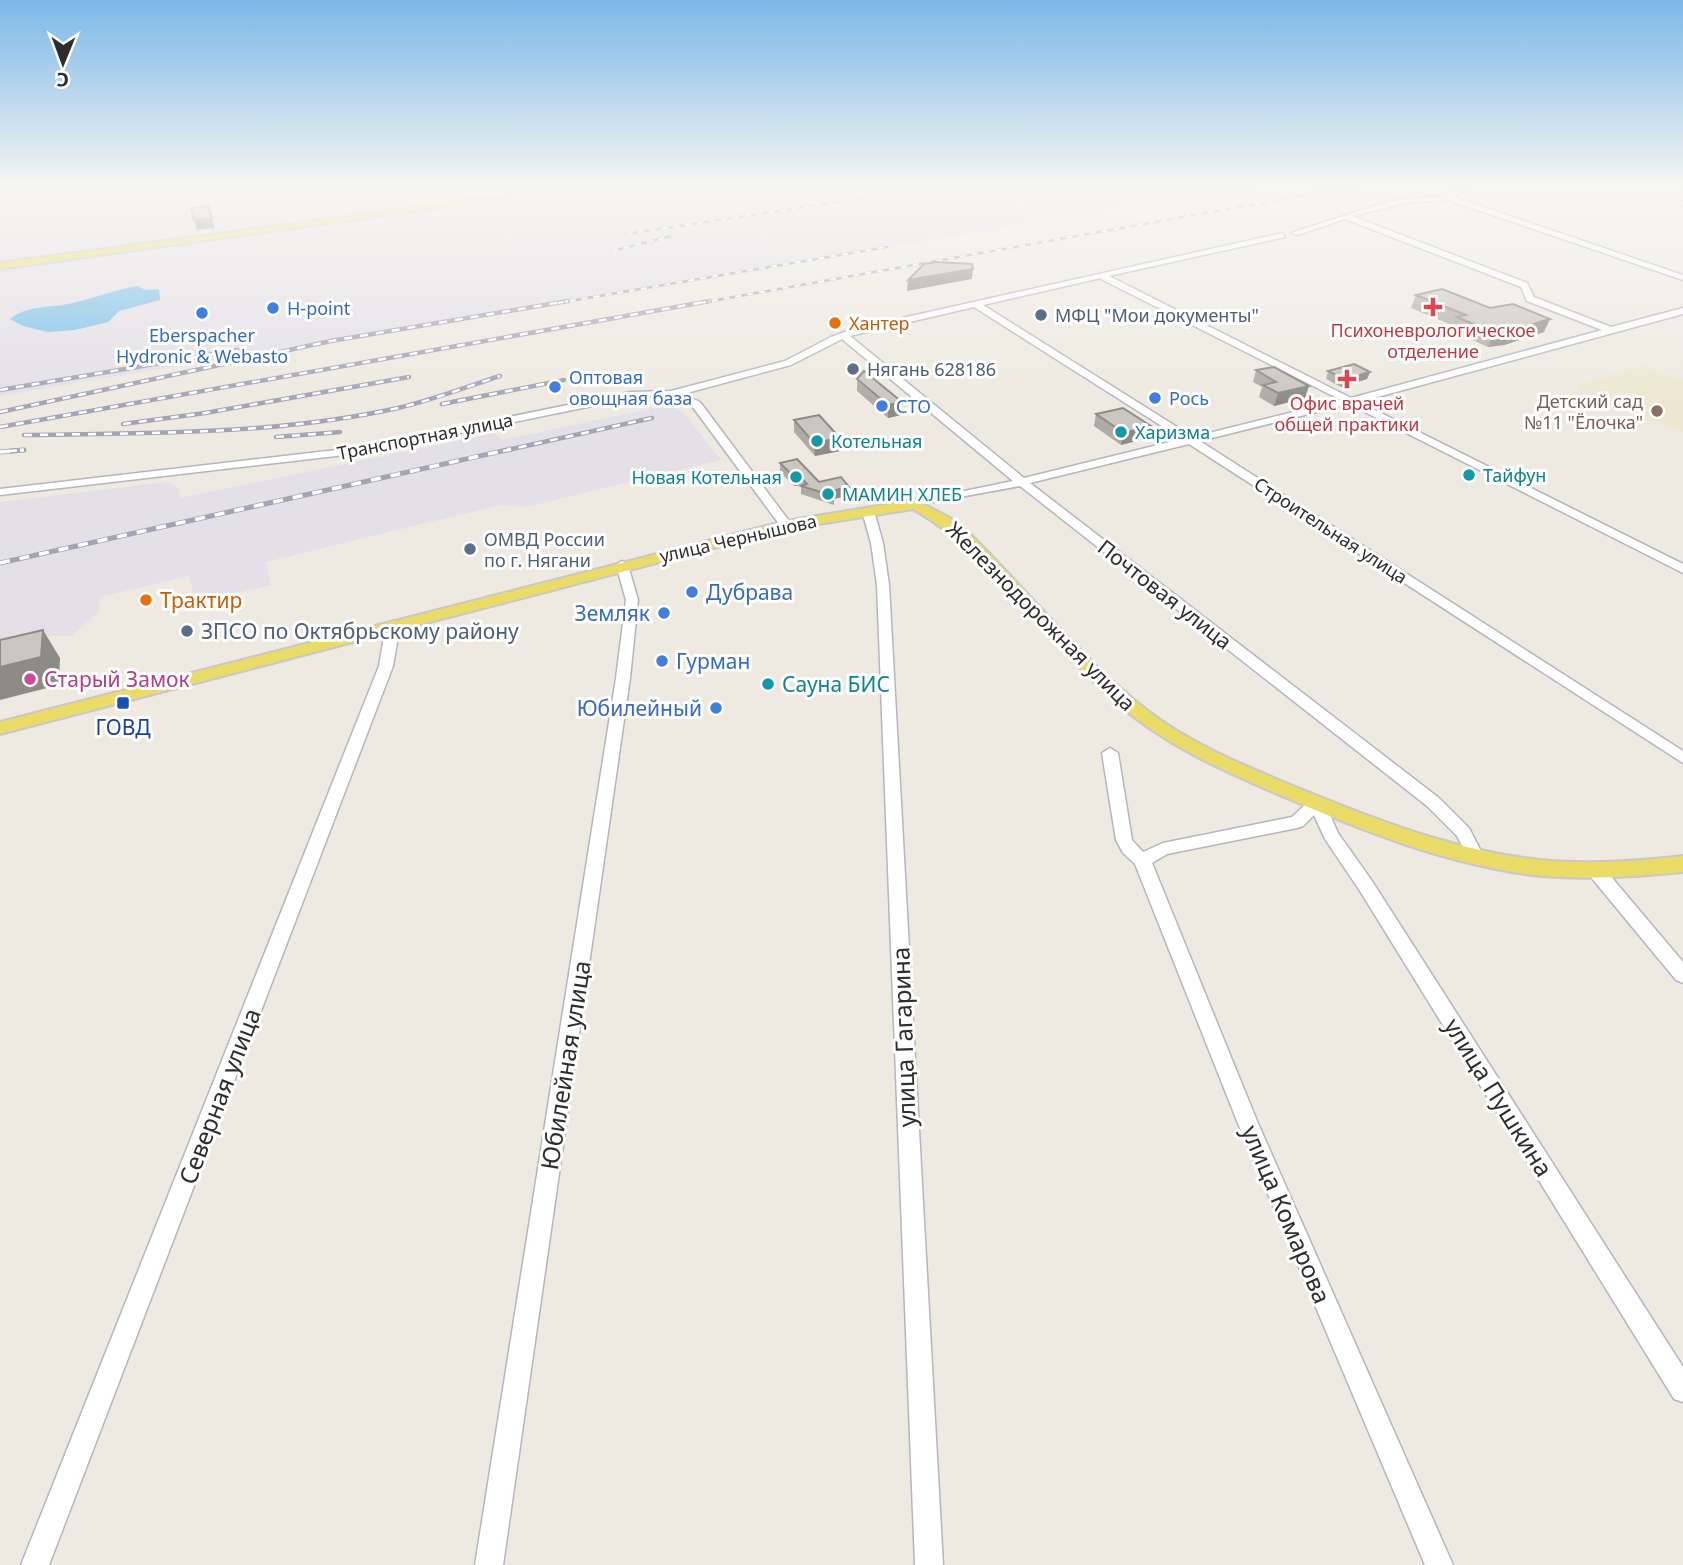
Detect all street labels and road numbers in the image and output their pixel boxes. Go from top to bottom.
street label: Транспортная улица [335,407,515,465]
street label: Строительная улица [1250,471,1412,589]
street label: улица Чернышова [657,508,819,568]
street label: Железнодорожная улица [940,515,1142,717]
street label: Почтовая улица [1092,533,1238,655]
street label: улица Гагарина [883,946,923,1128]
street label: Юбилейная улица [532,958,598,1172]
street label: Северная улица [170,1003,268,1189]
street label: улица Пушкина [1437,1011,1561,1183]
street label: улица Комарова [1235,1120,1339,1308]

